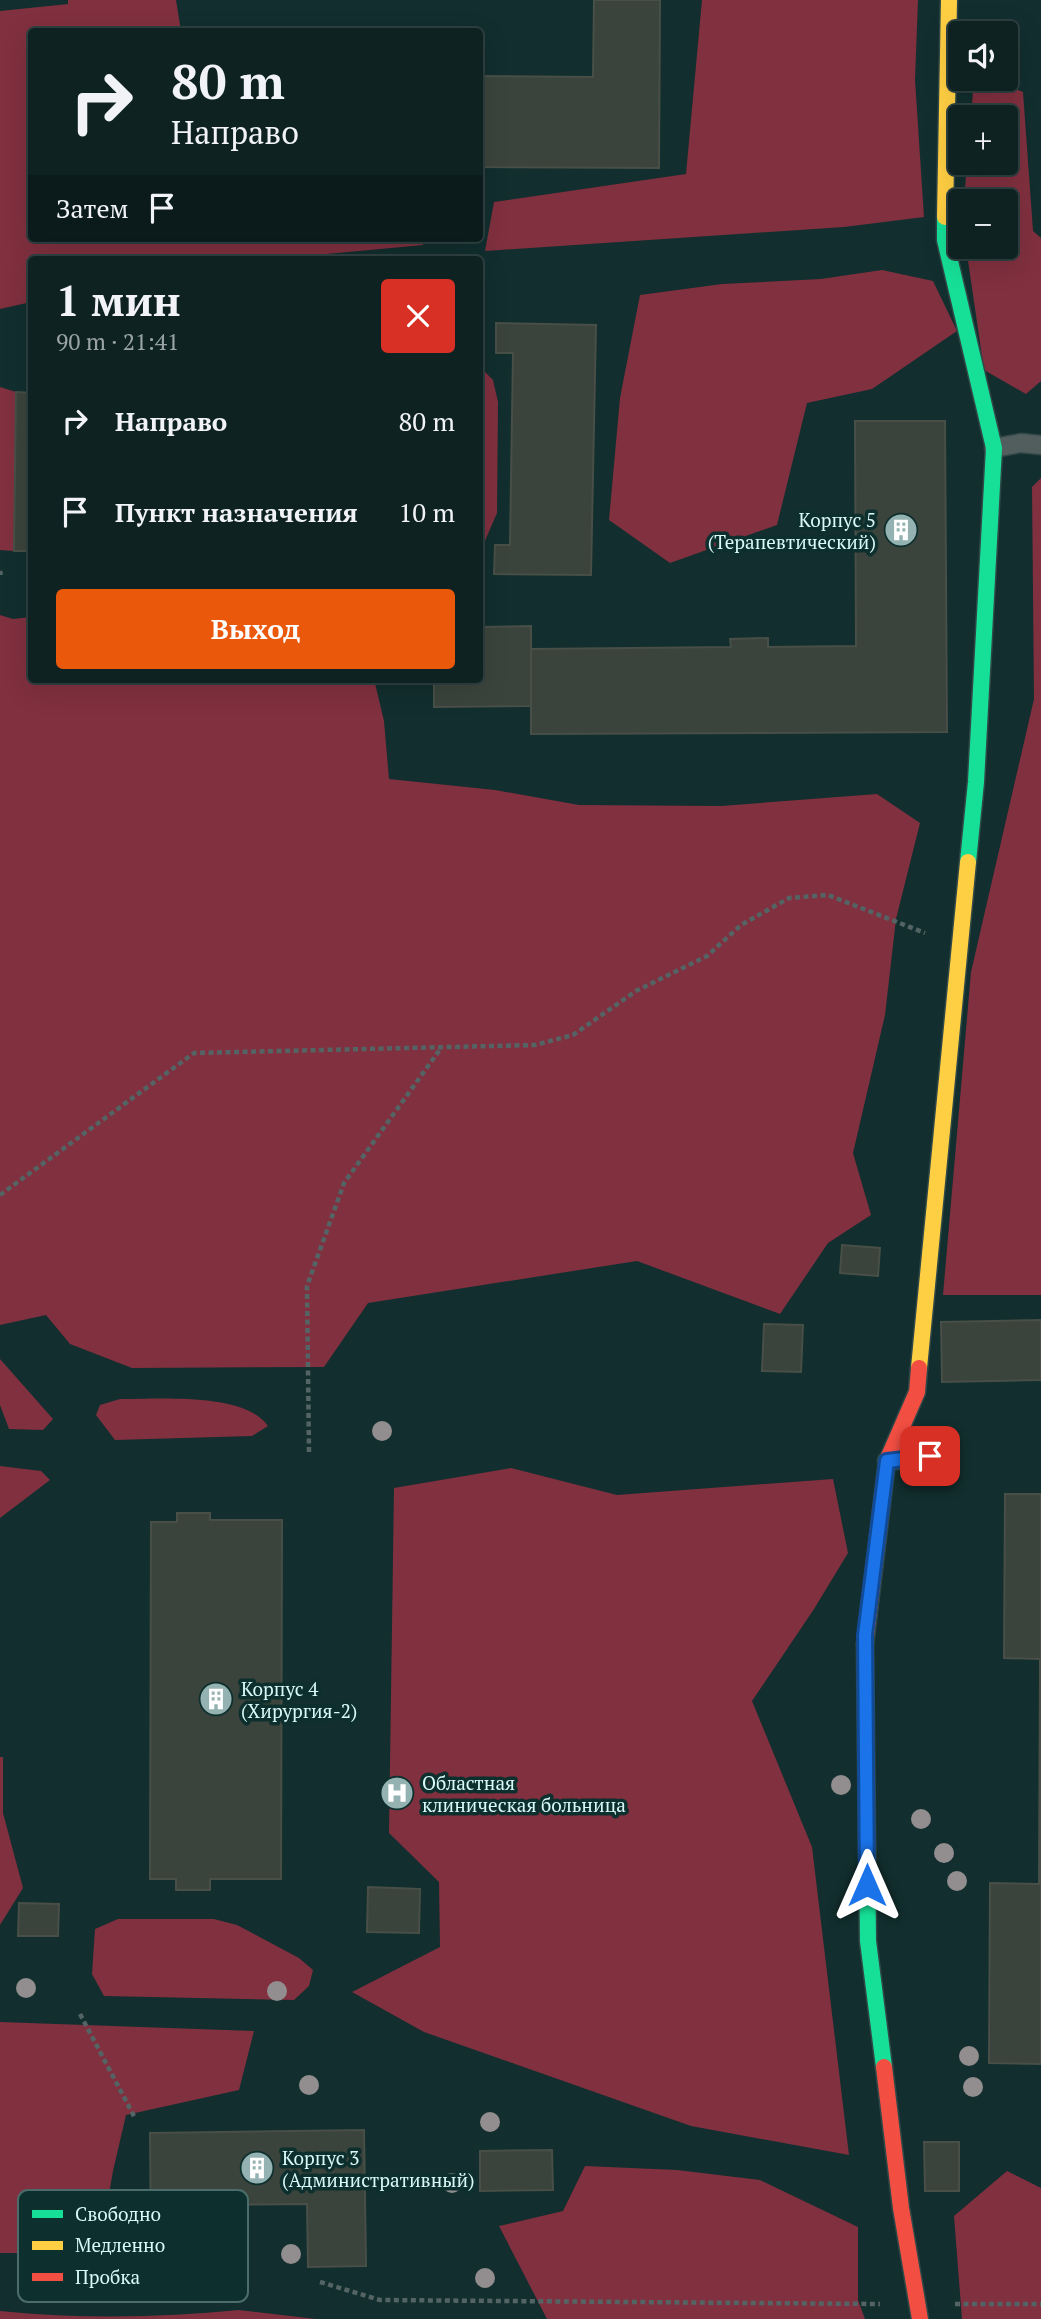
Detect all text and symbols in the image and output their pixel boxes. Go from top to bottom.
map controls [948,21,1018,259]
button: sound [948,21,1018,91]
text: 80 m [171,48,285,113]
icon: right [56,56,147,147]
button: + [948,105,1018,175]
text: Направо [171,111,299,153]
icon: arrive [143,189,181,227]
button: − [948,189,1018,259]
text: Затем [56,191,129,225]
text: 1 мин [56,272,181,328]
button: close [381,279,455,353]
text: 90 m · 21:41 [56,326,179,357]
icon: right [56,402,94,440]
text: Направо [115,404,227,438]
text: 80 m [399,404,455,438]
icon: arrive [56,493,94,531]
text: Пункт назначения [115,495,358,529]
text: 10 m [399,495,455,529]
place label: Корпус 5 (Терапевтический) [708,507,876,554]
building icon: Корпус 5 (Терапевтический) [882,511,920,549]
button: Выход [56,589,455,669]
pin [900,1426,960,1486]
icon: arrive [911,1437,949,1475]
place label: Корпус 4 (Хирургия-2) [241,1676,357,1723]
building icon: Корпус 4 (Хирургия-2) [197,1680,235,1718]
place label: Областная клиническая больница [422,1770,626,1817]
hospital icon: Областная клиническая больница [378,1774,416,1812]
position arrow [830,1848,904,1922]
place label: Корпус 3 (Административный) [282,2145,475,2192]
building icon: Корпус 3 (Административный) [238,2149,276,2187]
legend [18,2190,248,2302]
text: Свободно [75,2201,161,2226]
text: Медленно [75,2232,165,2257]
text: Пробка [75,2264,140,2289]

